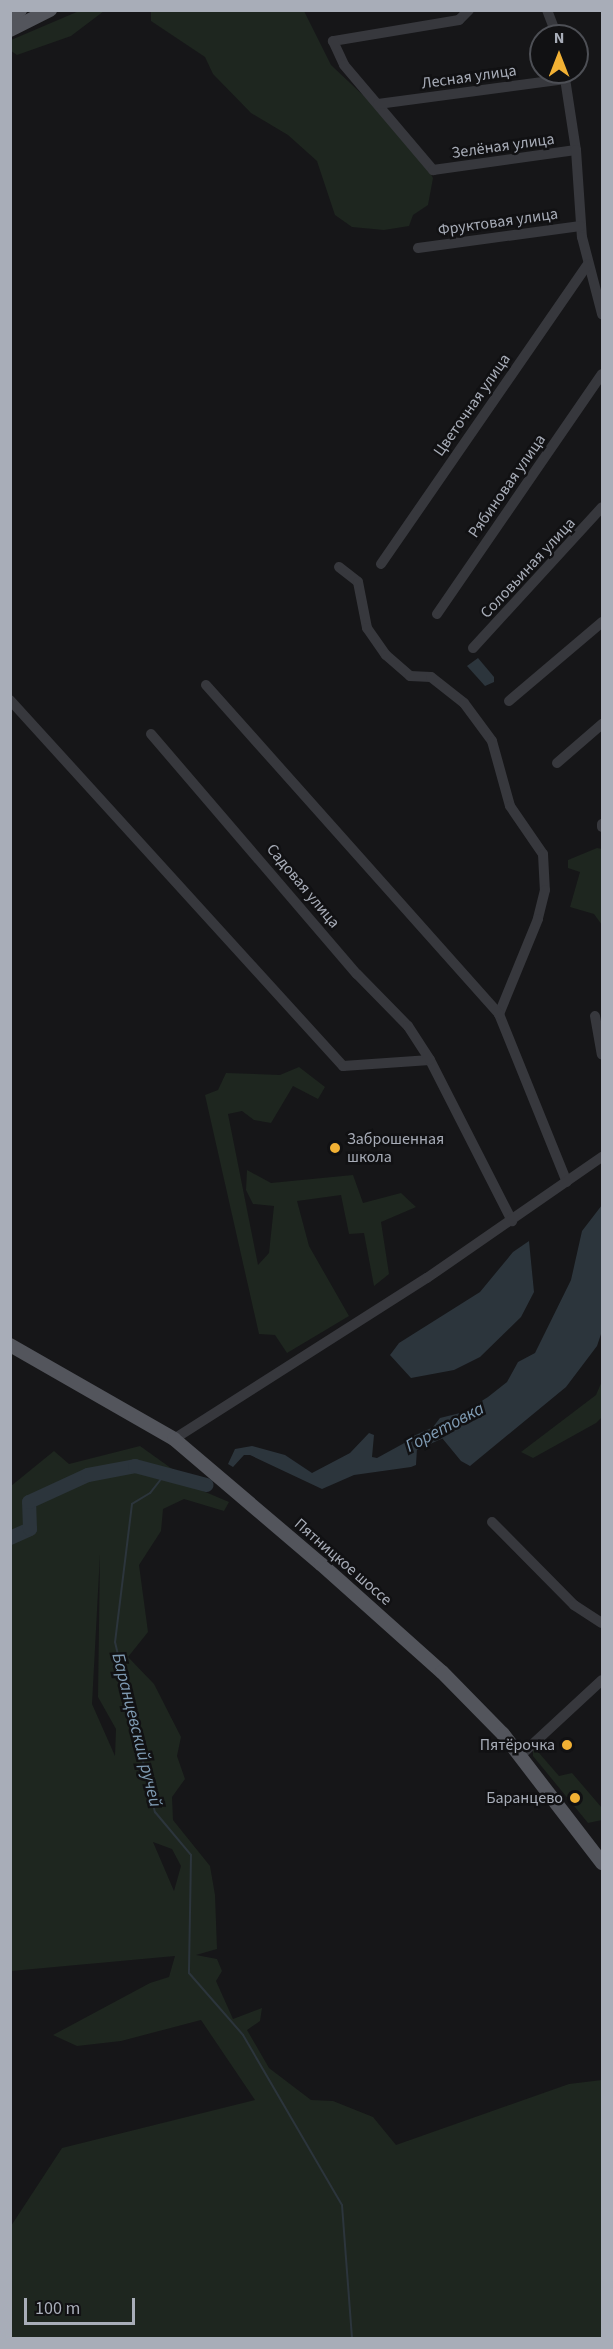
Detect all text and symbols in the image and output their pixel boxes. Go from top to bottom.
north arrow [529,24,589,84]
text: N [554,27,564,49]
street label: Лесная улица [420,61,518,93]
street label: Зелёная улица [450,129,556,163]
street label: Фруктовая улица [437,204,559,240]
street label: Цветочная улица [430,350,514,460]
street label: Рябиновая улица [464,431,550,541]
street label: Соловьиная улица [477,514,579,622]
street label: Садовая улица [262,840,344,932]
place label: Заброшенная школа [347,1129,444,1167]
marker: Заброшенная школа [328,1141,342,1155]
water label: Горетовка [402,1398,488,1458]
street label: Пятницкое шоссе [290,1514,396,1610]
water label: Баранцевский ручей [106,1651,166,1809]
place label: Пятёрочка [480,1735,555,1755]
marker: Пятёрочка [560,1738,574,1752]
place label: Баранцево [486,1788,563,1808]
marker: Баранцево [568,1791,582,1805]
scale bar [27,2286,138,2324]
text: 100 m [35,2296,80,2321]

